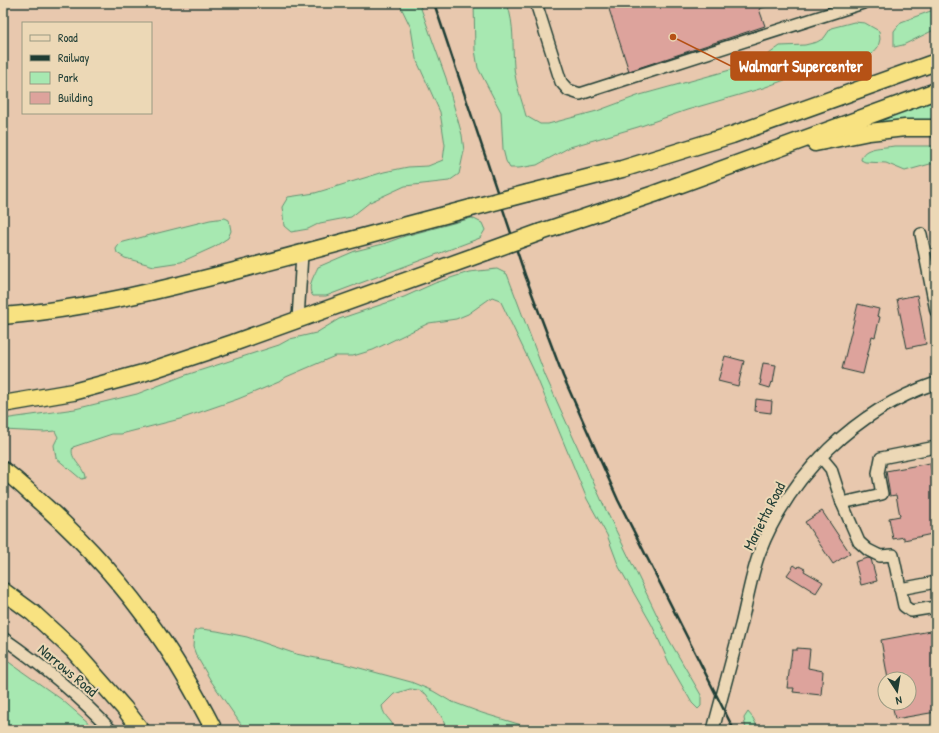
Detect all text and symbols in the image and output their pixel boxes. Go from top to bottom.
legend [22,22,152,114]
text: Road [58,29,78,46]
text: Railway [58,49,89,66]
callout: Walmart Supercenter [731,52,871,80]
text: Walmart Supercenter [739,55,864,78]
text: Park [58,69,78,86]
text: Building [58,89,93,106]
street label: Marietta Road [738,478,790,554]
street label: Narrows Road [34,639,103,701]
north arrow [877,671,917,711]
text: N [895,693,903,708]

